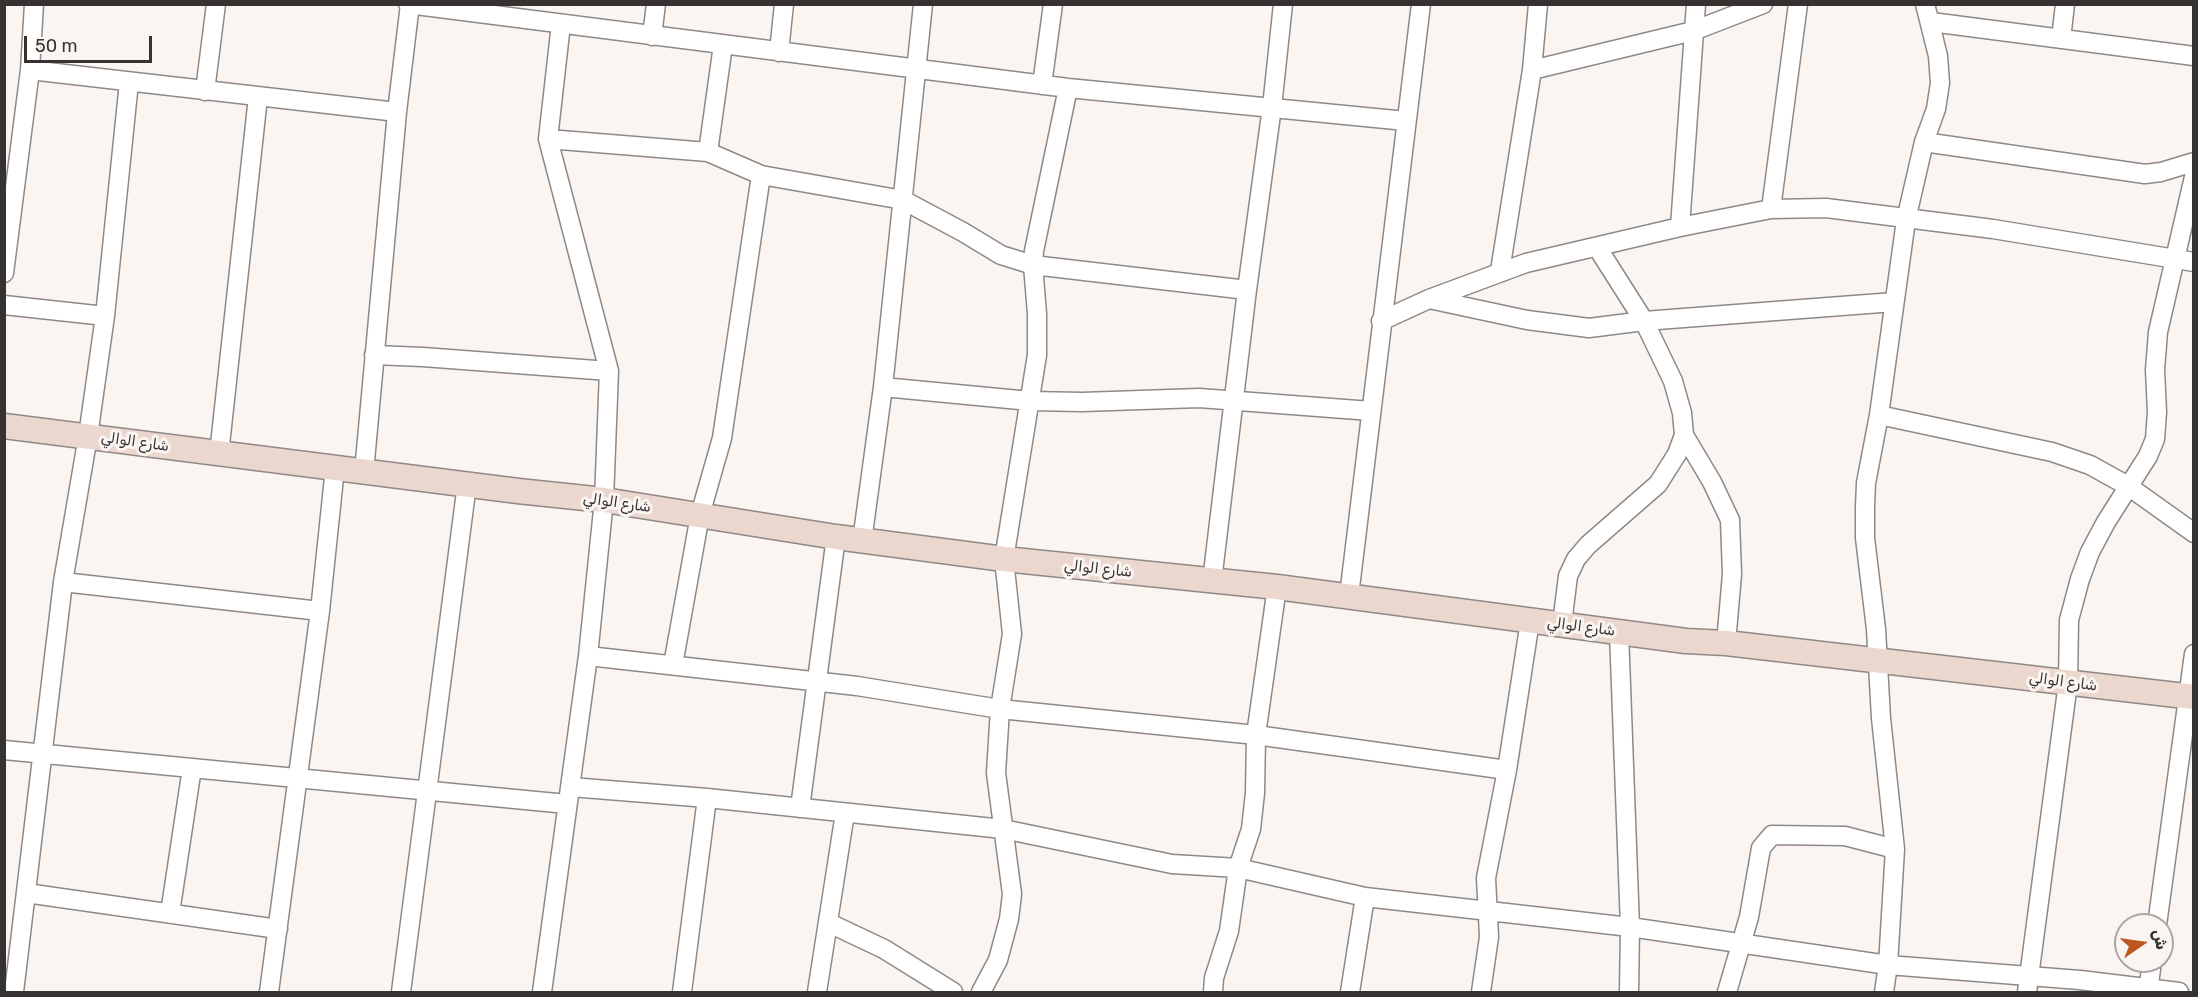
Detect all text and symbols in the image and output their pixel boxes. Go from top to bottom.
scale bar [27,24,154,62]
text: 50 m [35,35,78,57]
street label: شارع الوالي [100,428,170,456]
street label: شارع الوالي [582,489,652,517]
street label: شارع الوالي [1063,556,1133,582]
street label: شارع الوالي [1546,614,1616,640]
street label: شارع الوالي [2028,669,2098,695]
north arrow [2114,913,2174,973]
text: ش [2149,927,2172,951]

